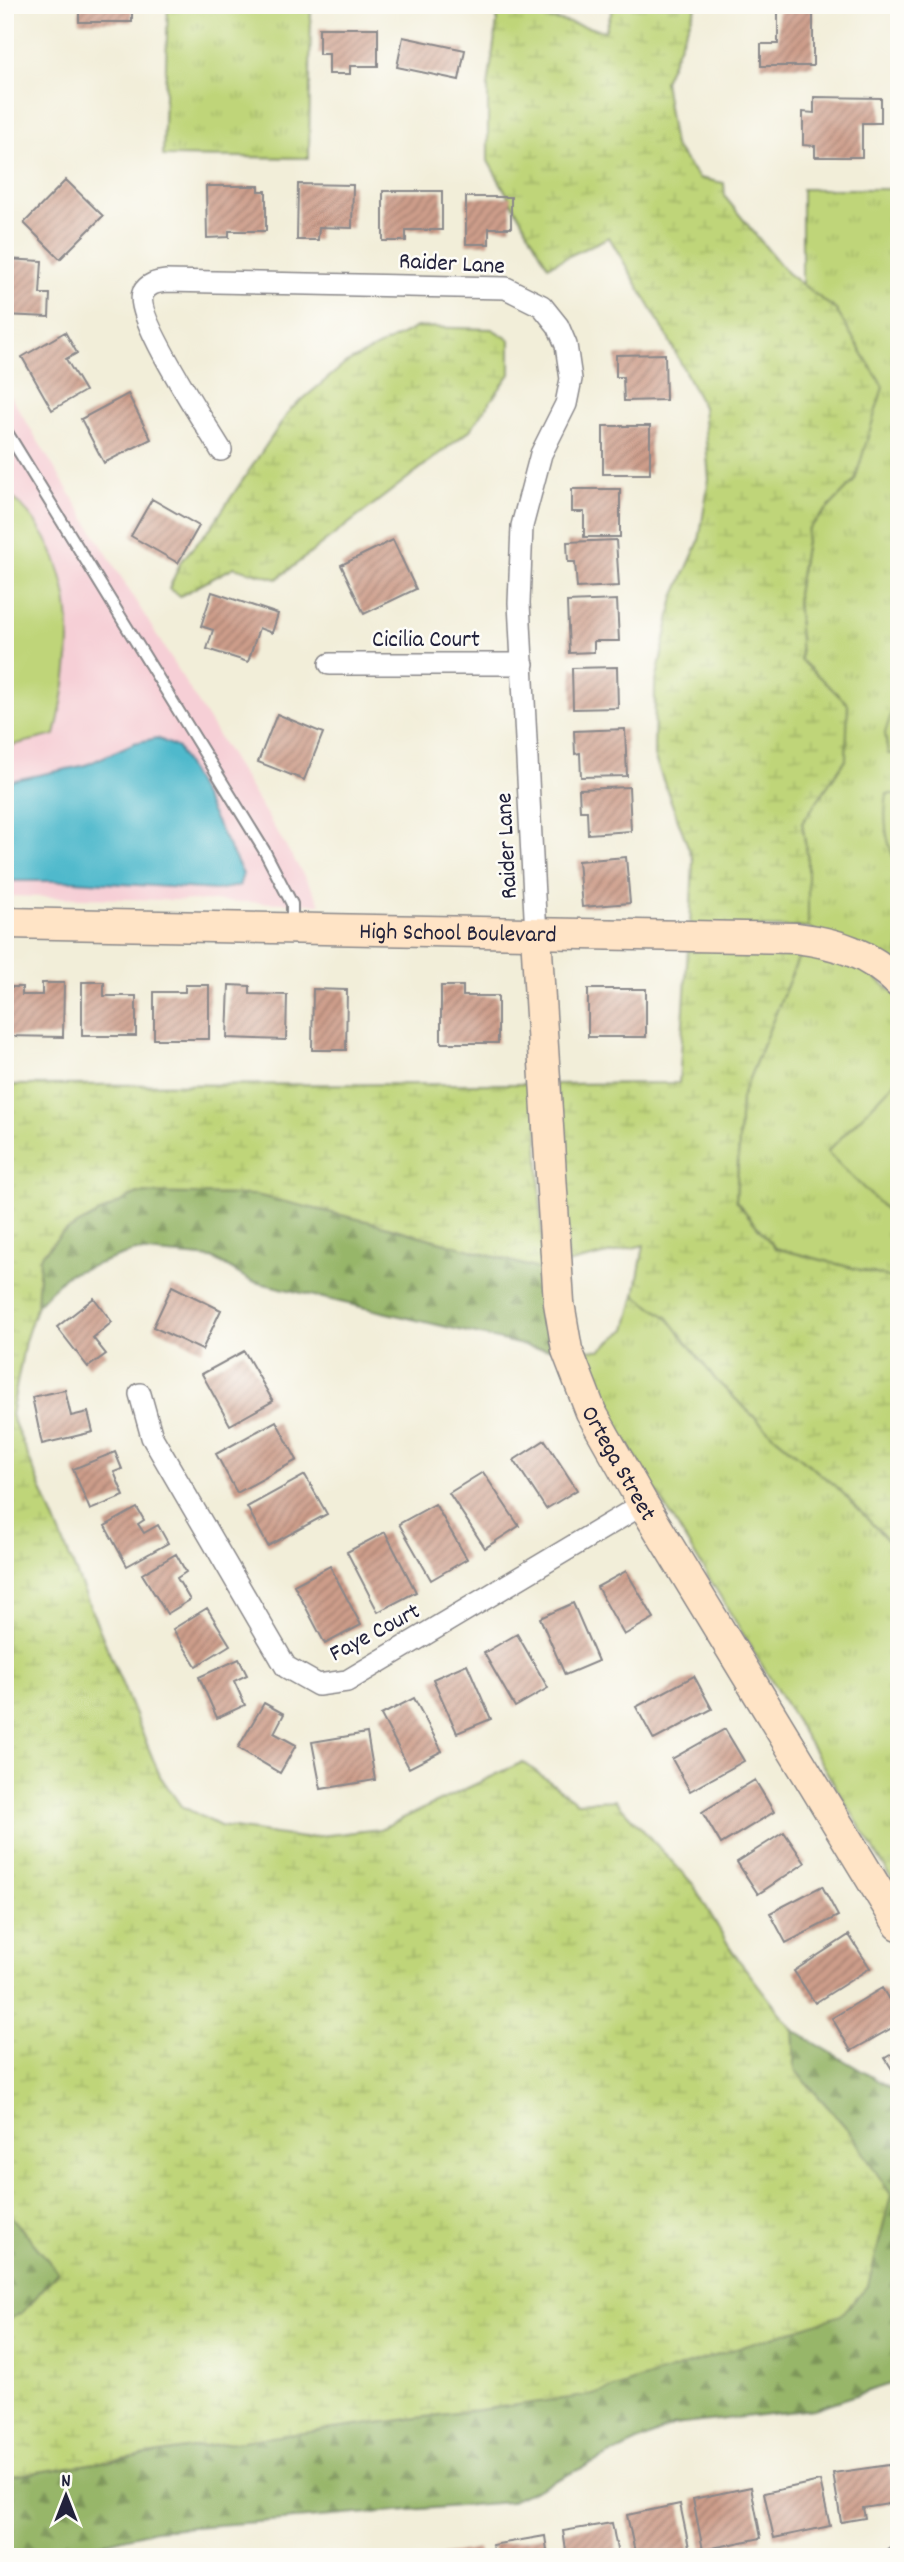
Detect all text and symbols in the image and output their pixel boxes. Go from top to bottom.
street label: Raider Lane [398,245,506,285]
street label: Cicilia Court [372,624,480,658]
street label: Raider Lane [488,792,528,900]
street label: High School Boulevard [359,916,557,953]
street label: Ortega Street [571,1400,664,1528]
street label: Faye Court [324,1595,427,1672]
north arrow [32,2460,102,2530]
text: N [61,2469,71,2496]

